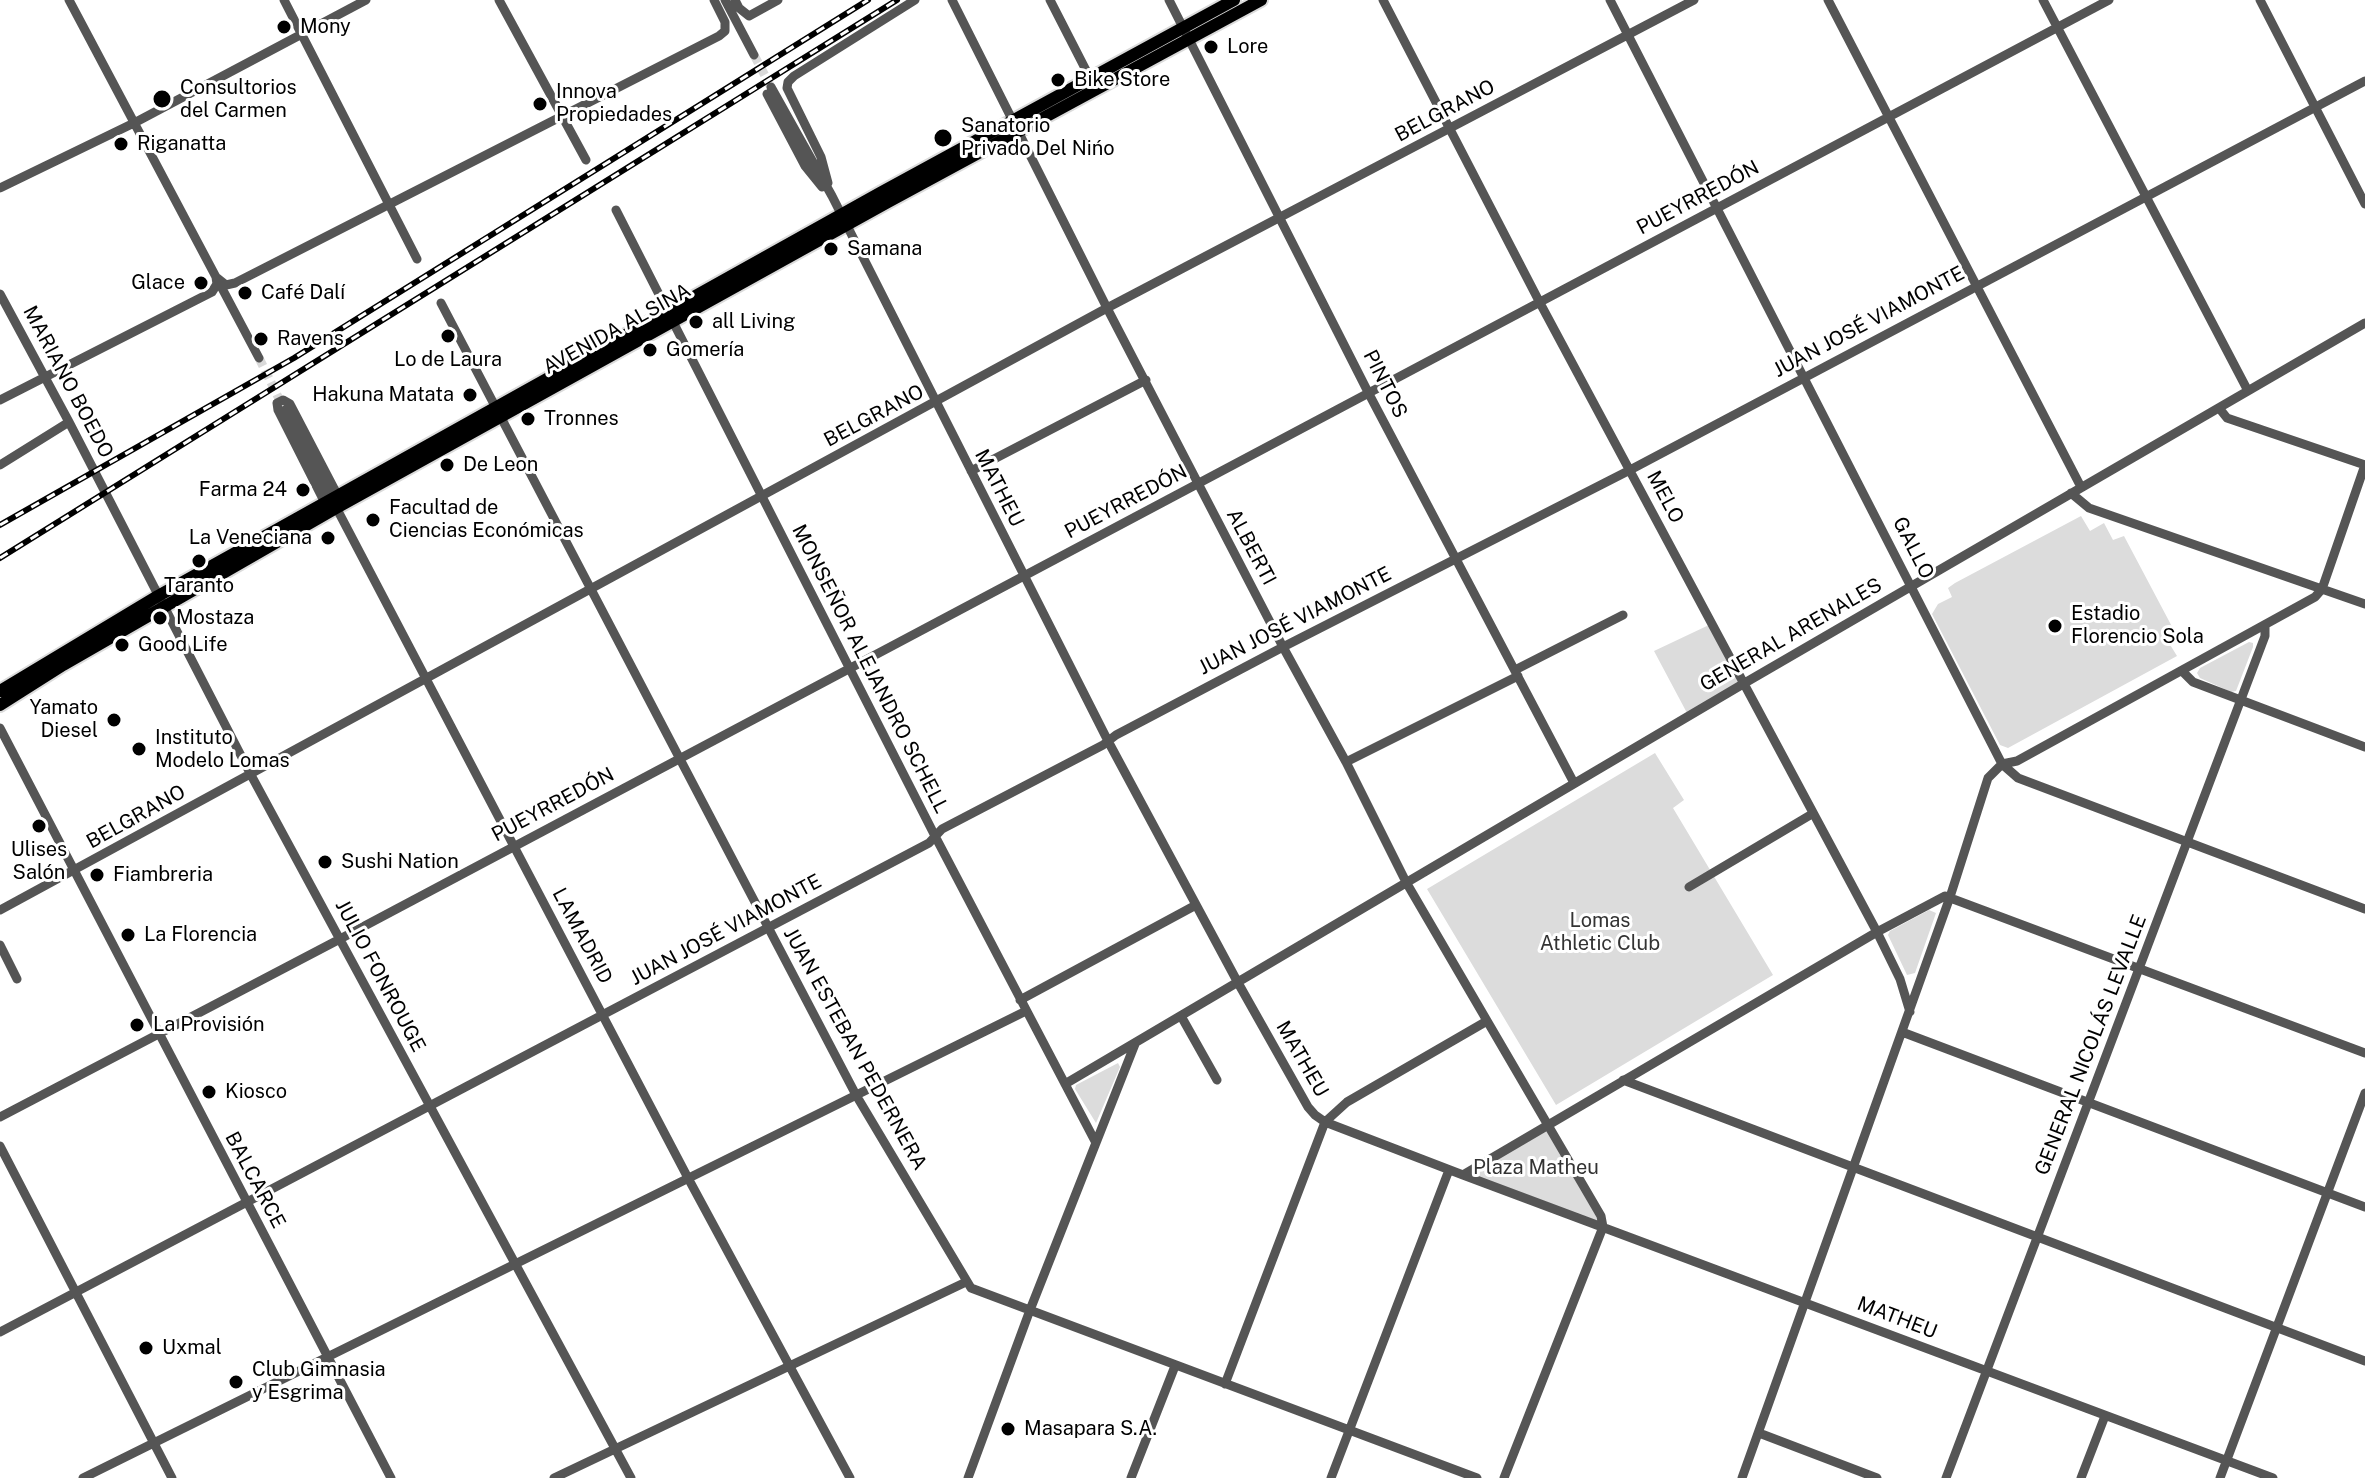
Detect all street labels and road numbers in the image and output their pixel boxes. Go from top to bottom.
street label: BELGRANO [1391,75,1499,147]
street label: PUEYRREDÓN [1633,156,1763,240]
street label: JUAN JOSÉ VIAMONTE [1769,261,1969,383]
street label: AVENIDA ALSINA [539,278,695,380]
street label: MARIANO BOEDO [18,302,118,462]
street label: PINTOS [1358,346,1412,422]
street label: BELGRANO [820,380,928,452]
street label: MATHEU [969,445,1029,531]
street label: PUEYRREDÓN [1061,460,1191,544]
street label: MELO [1641,467,1689,527]
street label: ALBERTI [1221,505,1281,589]
street label: GALLO [1887,513,1939,583]
street label: MONSEÑOR ALEJANDRO SCHELL [786,521,954,817]
street label: JUAN JOSÉ VIAMONTE [1195,562,1395,680]
street label: GENERAL ARENALES [1696,573,1886,697]
street label: PUEYRREDÓN [488,763,618,847]
street label: BELGRANO [82,780,190,854]
street label: JUAN JOSÉ VIAMONTE [626,869,826,991]
street label: LAMADRID [547,884,617,988]
street label: JULIO FONROUGE [330,896,430,1056]
street label: GENERAL NICOLÁS LEVALLE [2030,911,2152,1179]
street label: JUAN ESTEBAN PEDERNERA [778,924,932,1174]
street label: MATHEU [1271,1017,1333,1101]
street label: BALCARCE [220,1128,290,1232]
street label: MATHEU [1854,1292,1940,1344]

